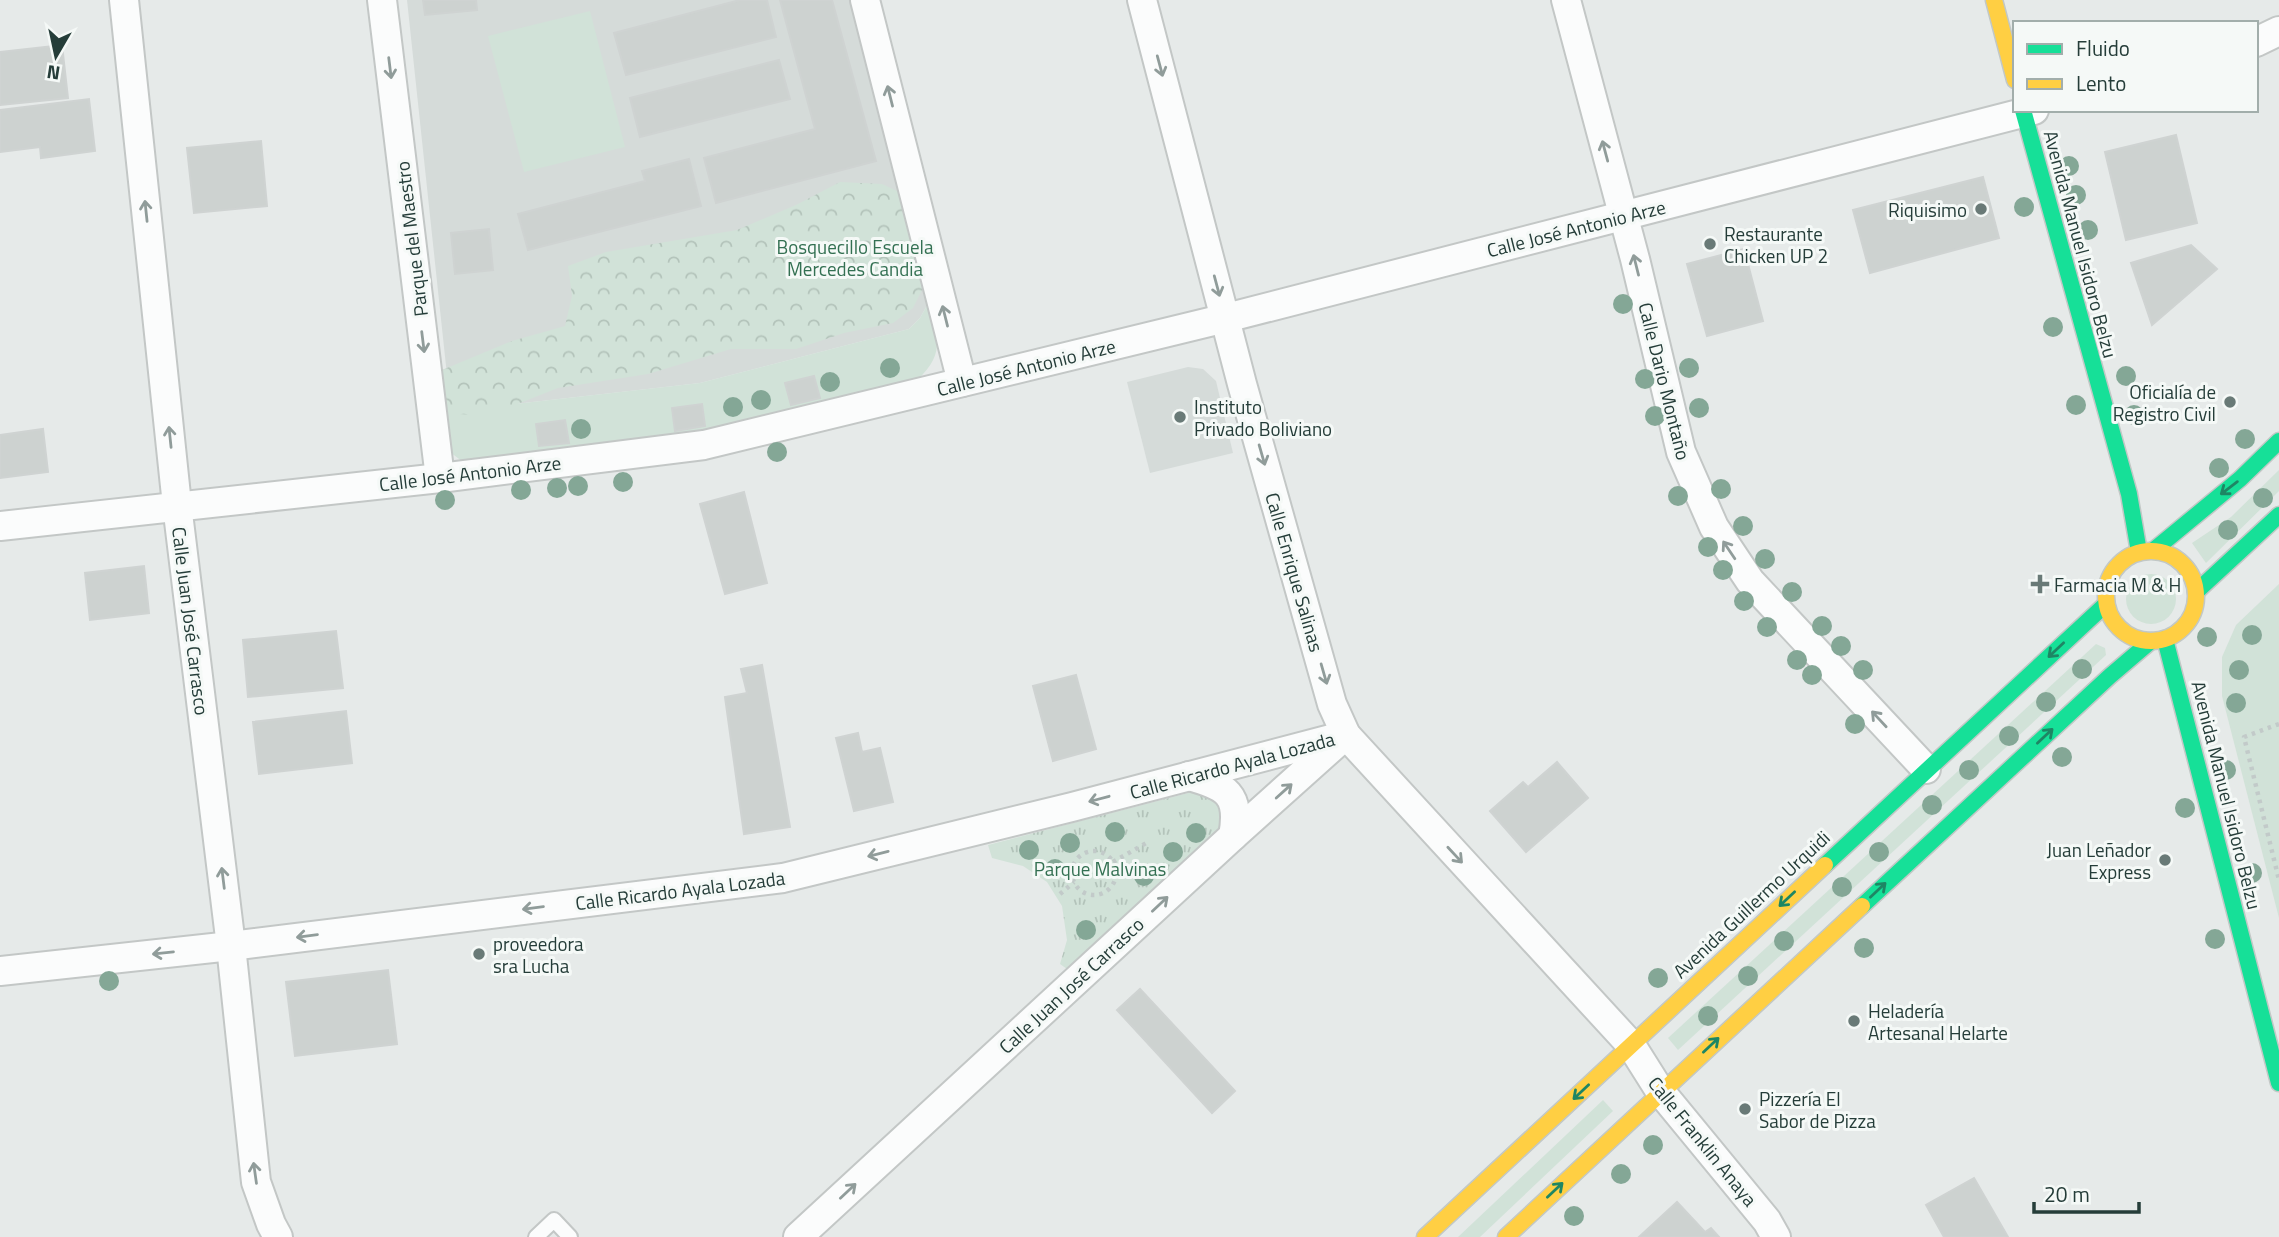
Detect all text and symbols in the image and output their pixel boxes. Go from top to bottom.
north arrow [21,21,91,91]
legend [2013,21,2258,112]
text: Fluido [2076,32,2130,64]
one-way arrow [1154,55,1167,77]
one-way arrow [384,56,397,79]
text: N [44,58,62,89]
text: Lento [2076,67,2126,99]
one-way arrow [883,85,896,107]
street label: Avenida Manuel Isidoro Belzu [2037,127,2125,361]
one-way arrow [1598,140,1611,162]
street label: Parque del Maestro [387,160,435,318]
street label: Calle José Antonio Arze [1484,192,1668,264]
place label: Riquisimo [1888,195,1967,224]
one-way arrow [140,200,153,223]
marker: Riquisimo [1973,201,1989,217]
place label: Restaurante Chicken UP 2 [1724,219,1828,270]
park label: Bosquecillo Escuela Mercedes Candia [777,232,934,283]
marker: Restaurante Chicken UP 2 [1702,236,1718,252]
one-way arrow [1629,254,1642,277]
one-way arrow [1211,274,1224,297]
street label: Calle Dario Montaño [1631,299,1699,463]
one-way arrow [938,305,951,328]
one-way arrow [417,330,430,353]
street label: Calle José Antonio Arze [934,331,1118,403]
place label: Oficialía de Registro Civil [2113,377,2216,428]
place label: Instituto Privado Boliviano [1194,392,1332,443]
marker: Oficialía de Registro Civil [2222,394,2238,410]
marker: Instituto Privado Boliviano [1172,409,1188,425]
one-way arrow [163,427,176,449]
one-way arrow [1257,444,1270,466]
street label: Calle José Antonio Arze [377,447,563,499]
one-way arrow [2220,480,2239,495]
street label: Calle Enrique Salinas [1258,489,1332,655]
street label: Calle Juan José Carrasco [165,525,217,717]
one-way arrow [1721,540,1735,560]
place label: Farmacia M & H [2054,570,2181,599]
marker: Farmacia M & H [2032,576,2048,592]
one-way arrow [2047,642,2065,658]
one-way arrow [1318,662,1331,685]
street label: Avenida Manuel Isidoro Belzu [2185,678,2269,912]
one-way arrow [1871,711,1888,728]
street label: Calle Ricardo Ayala Lozada [1126,724,1338,806]
one-way arrow [2036,728,2054,744]
one-way arrow [1275,783,1293,799]
one-way arrow [1088,793,1111,806]
street label: Avenida Guillermo Urquidi [1666,823,1836,985]
place label: Juan Leñador Express [2047,835,2151,886]
one-way arrow [1447,846,1464,863]
one-way arrow [868,849,890,862]
marker: Juan Leñador Express [2157,852,2173,868]
park label: Parque Malvinas [1034,854,1166,883]
street label: Calle Ricardo Ayala Lozada [574,863,787,917]
one-way arrow [216,867,229,890]
one-way arrow [1869,882,1886,899]
one-way arrow [1779,891,1796,908]
one-way arrow [1151,895,1168,912]
one-way arrow [522,902,545,915]
street label: Calle Juan José Carrasco [992,910,1150,1060]
one-way arrow [296,929,319,942]
place label: proveedora sra Lucha [493,929,584,980]
marker: proveedora sra Lucha [471,946,487,962]
one-way arrow [152,947,175,960]
place label: Heladería Artesanal Helarte [1868,996,2008,1047]
marker: Heladería Artesanal Helarte [1846,1013,1862,1029]
one-way arrow [1702,1037,1720,1053]
street label: Calle Franklin Anaya [1641,1070,1765,1213]
one-way arrow [1573,1083,1590,1100]
place label: Pizzería El Sabor de Pizza [1759,1084,1876,1135]
marker: Pizzería El Sabor de Pizza [1737,1101,1753,1117]
one-way arrow [248,1162,261,1185]
scale bar [2034,1170,2139,1214]
text: 20 m [2044,1178,2090,1210]
one-way arrow [839,1182,856,1199]
one-way arrow [1546,1182,1563,1199]

